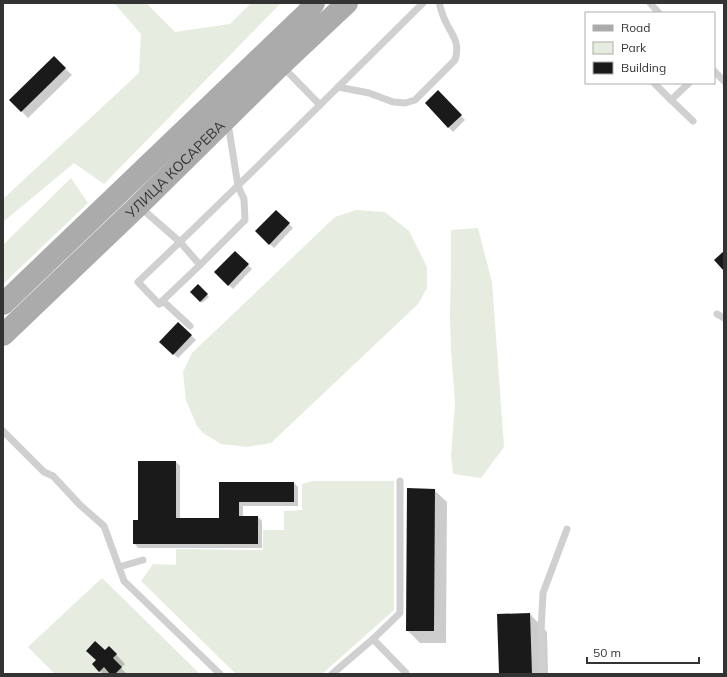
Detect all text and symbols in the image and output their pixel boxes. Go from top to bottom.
legend [585,12,715,84]
text: Road [621,20,650,35]
text: Park [621,40,647,55]
text: Building [621,60,666,75]
street label: УЛИЦА КОСАРЕВА [121,116,229,223]
scale bar [587,639,699,665]
text: 50 m [593,645,621,660]

